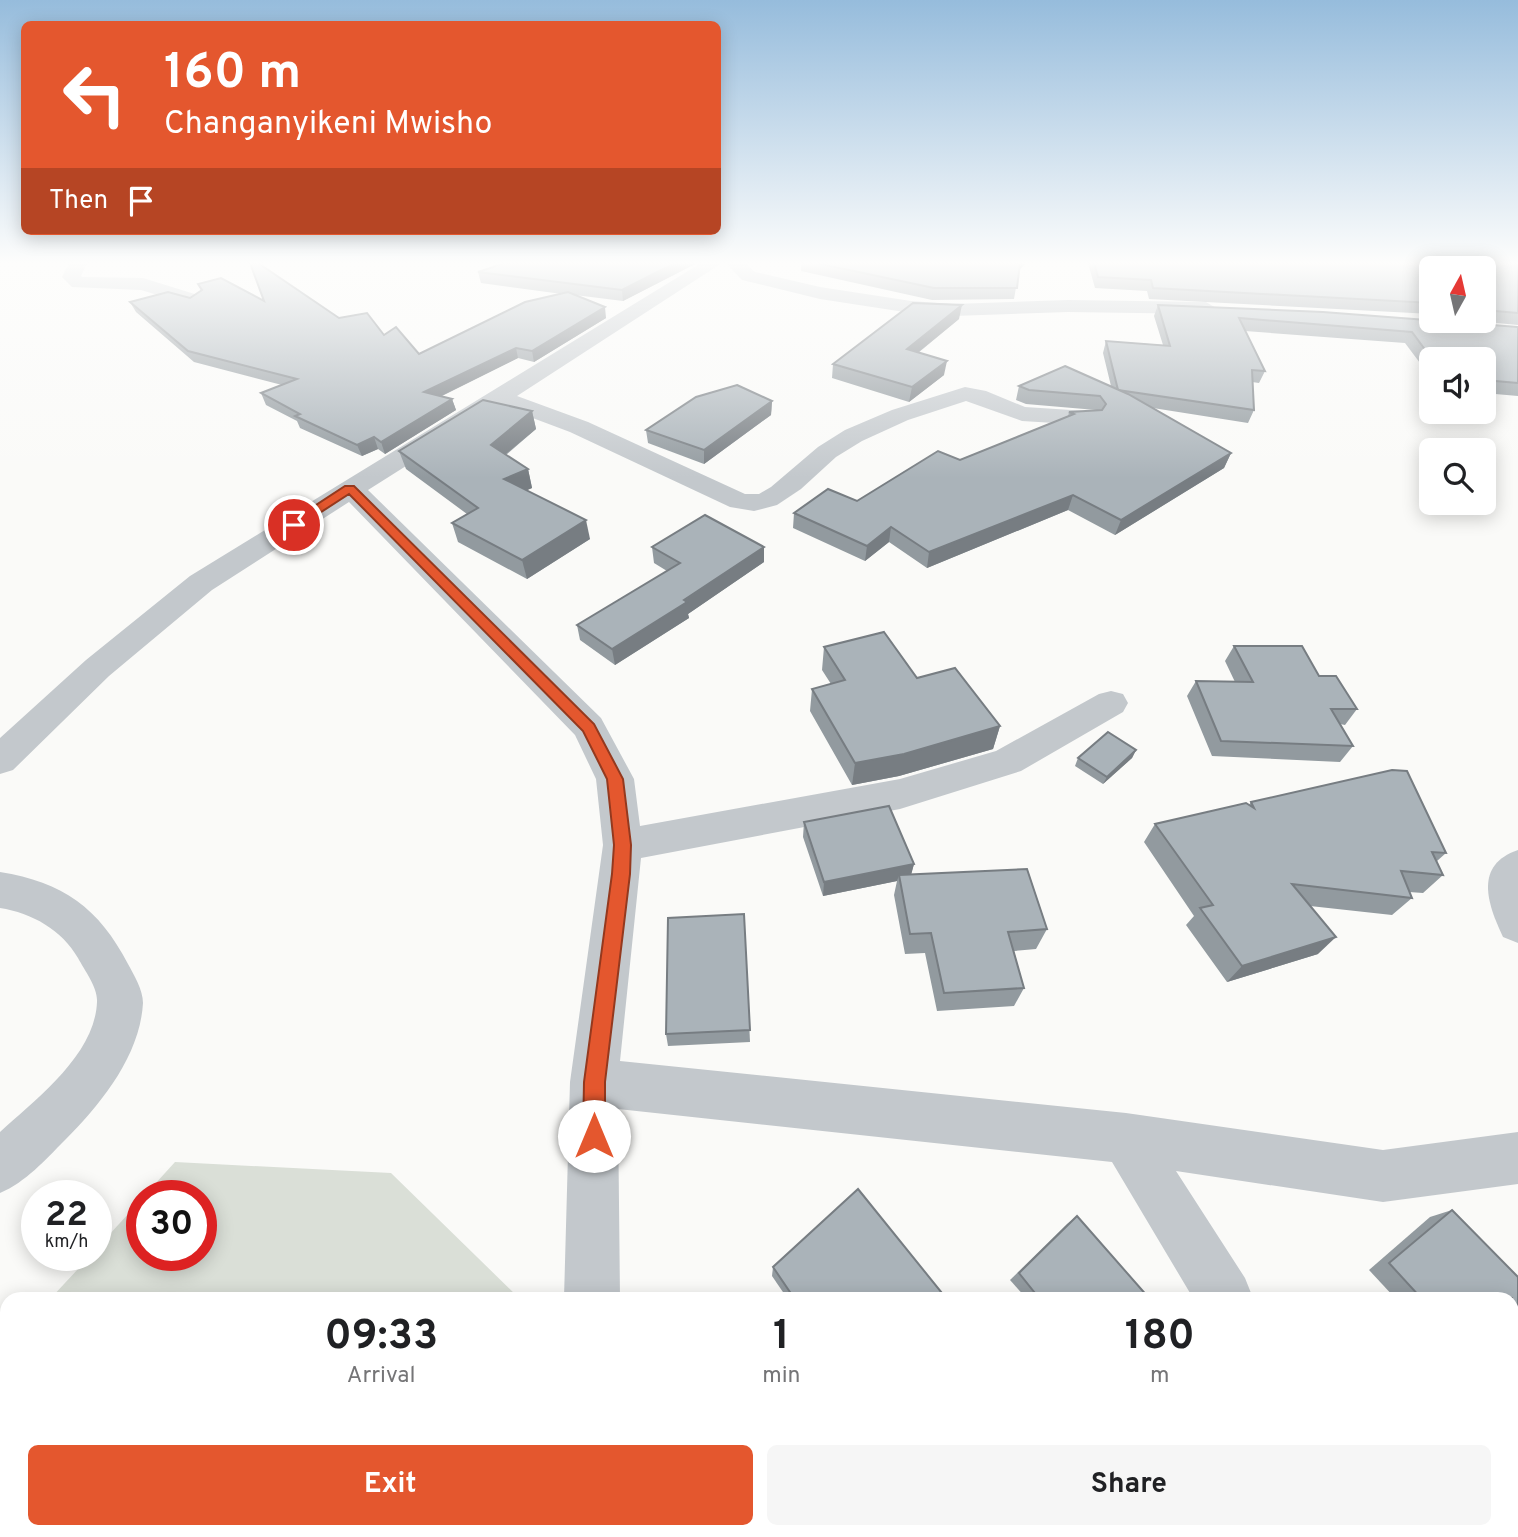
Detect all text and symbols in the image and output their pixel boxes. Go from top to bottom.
text: 160 m [164,44,301,106]
icon: left [49,49,140,140]
text: Changanyikeni Mwisho [164,105,492,145]
icon: arrive [122,182,160,220]
text: Then [49,185,108,218]
north arrow [1419,256,1496,332]
map controls [1419,256,1496,515]
button: sound [1419,347,1496,424]
button: search [1419,438,1496,515]
pin [264,495,324,555]
icon: arrive [275,506,313,544]
position arrow [557,1099,631,1173]
speed limit sign: 30 [126,1180,217,1271]
text: 22 [45,1194,88,1238]
text: km/h [45,1231,88,1254]
text: 09:33 [324,1311,438,1364]
text: 1 [773,1311,790,1364]
text: 180 [1125,1311,1195,1364]
text: Arrival [347,1362,415,1391]
text: min [762,1362,801,1391]
text: m [1150,1362,1169,1391]
button: Exit [28,1445,753,1525]
button: Share [767,1445,1491,1525]

